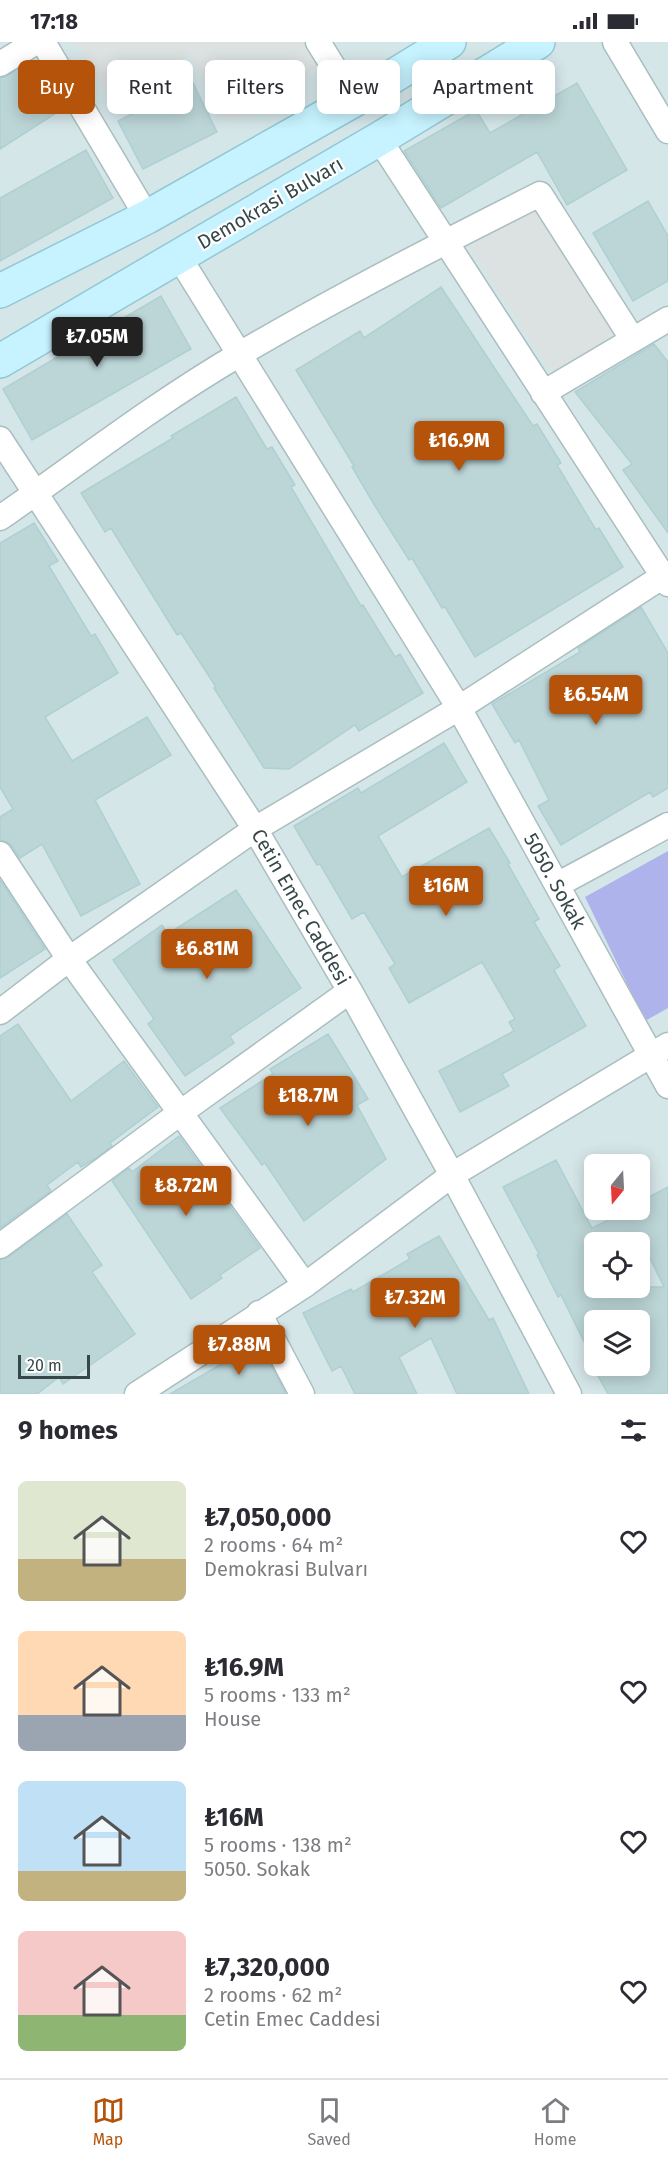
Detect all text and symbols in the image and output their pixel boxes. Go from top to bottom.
text: 17:18 [30,8,78,35]
chip: Buy [18,60,95,114]
chip: Rent [107,60,193,114]
chip: Filters [205,60,305,114]
chip: New [317,60,400,114]
chip: Apartment [412,60,555,114]
street label: Demokrasi Bulvarı [193,152,347,254]
pin: ₺7.05M [48,317,146,368]
text: ₺7.05M [66,324,128,348]
pin: ₺16.9M [410,421,508,472]
text: ₺16.9M [428,428,490,452]
pin: ₺6.54M [547,675,645,726]
text: ₺6.54M [563,682,629,706]
street label: Cetin Emec Caddesi [246,824,356,990]
street label: 5050. Sokak [519,829,592,934]
pin: ₺16M [410,866,482,917]
text: ₺16M [423,873,469,897]
pin: ₺6.81M [158,929,256,980]
text: ₺6.81M [175,936,239,960]
pin: ₺18.7M [259,1076,357,1127]
text: ₺18.7M [278,1083,338,1107]
north arrow [584,1154,650,1220]
map controls [584,1154,650,1376]
pin: ₺8.72M [137,1166,235,1217]
text: ₺8.72M [154,1173,218,1197]
button: locate [584,1232,650,1298]
pin: ₺7.32M [366,1278,464,1329]
text: ₺7.32M [384,1285,446,1309]
button: layers [584,1310,650,1376]
pin: ₺7.88M [190,1325,288,1376]
text: ₺7.88M [207,1332,271,1356]
scale bar [18,1352,90,1380]
text: 20 m [27,1356,62,1375]
icon: filters [617,1414,650,1447]
text: 9 homes [18,1415,118,1446]
text: ₺7,050,000 [204,1502,332,1533]
icon: home [66,1505,138,1577]
icon: heart [617,1525,650,1558]
text: 2 rooms · 64 m² [204,1533,343,1557]
text: Demokrasi Bulvarı [204,1557,368,1581]
text: ₺16.9M [204,1652,284,1683]
icon: home [66,1655,138,1727]
icon: heart [617,1675,650,1708]
text: 5 rooms · 133 m² [204,1683,351,1707]
text: House [204,1707,261,1731]
text: ₺16M [204,1802,264,1833]
icon: home [66,1805,138,1877]
icon: heart [617,1825,650,1858]
text: 5 rooms · 138 m² [204,1833,352,1857]
text: 5050. Sokak [204,1857,310,1881]
text: ₺7,320,000 [204,1952,330,1983]
icon: home [66,1955,138,2027]
icon: heart [617,1975,650,2008]
text: 2 rooms · 62 m² [204,1983,342,2007]
text: Cetin Emec Caddesi [204,2007,381,2031]
tab: Map [92,2094,125,2149]
tab: Saved [308,2094,351,2149]
tab: Home [534,2094,576,2149]

